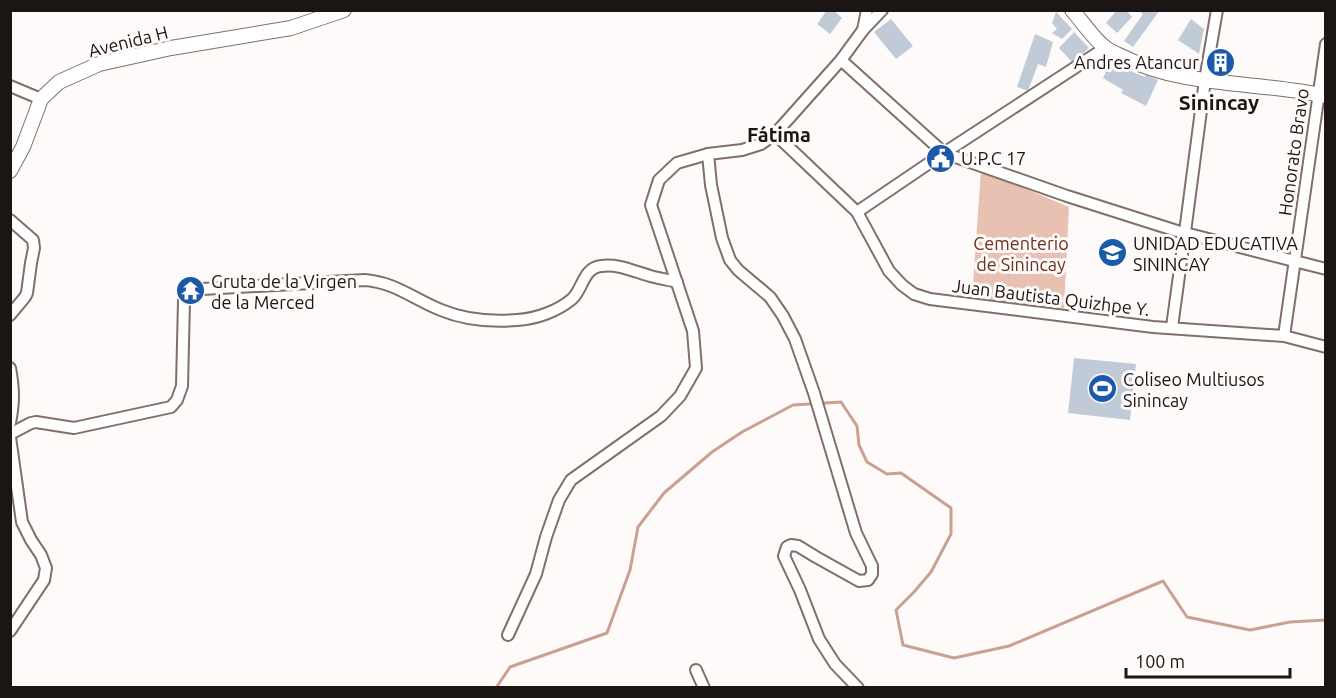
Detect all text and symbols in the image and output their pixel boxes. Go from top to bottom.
street label: Avenida H [86,21,170,61]
building icon: Andres Atancur [1204,46,1236,78]
place label: Andres Atancur [1074,52,1199,72]
street label: Honorato Bravo [1274,87,1312,217]
district label: Sinincay [1179,90,1259,114]
district label: Fátima [747,123,811,146]
public building icon: U.P.C 17 [924,142,956,174]
place label: U.P.C 17 [961,148,1026,168]
park label: Cementerio de Sinincay [973,233,1069,274]
place label: UNIDAD EDUCATIVA SININCAY [1133,233,1298,274]
school or university icon: UNIDAD EDUCATIVA SININCAY [1096,237,1128,269]
place label: Gruta de la Virgen de la Merced [211,271,357,312]
temple icon: Gruta de la Virgen de la Merced [174,275,206,307]
street label: Juan Bautista Quizhpe Y. [951,275,1151,320]
place label: Coliseo Multiusos Sinincay [1123,369,1265,410]
sports icon: Coliseo Multiusos Sinincay [1086,373,1118,405]
scale bar [1126,641,1290,679]
text: 100 m [1135,651,1185,671]

